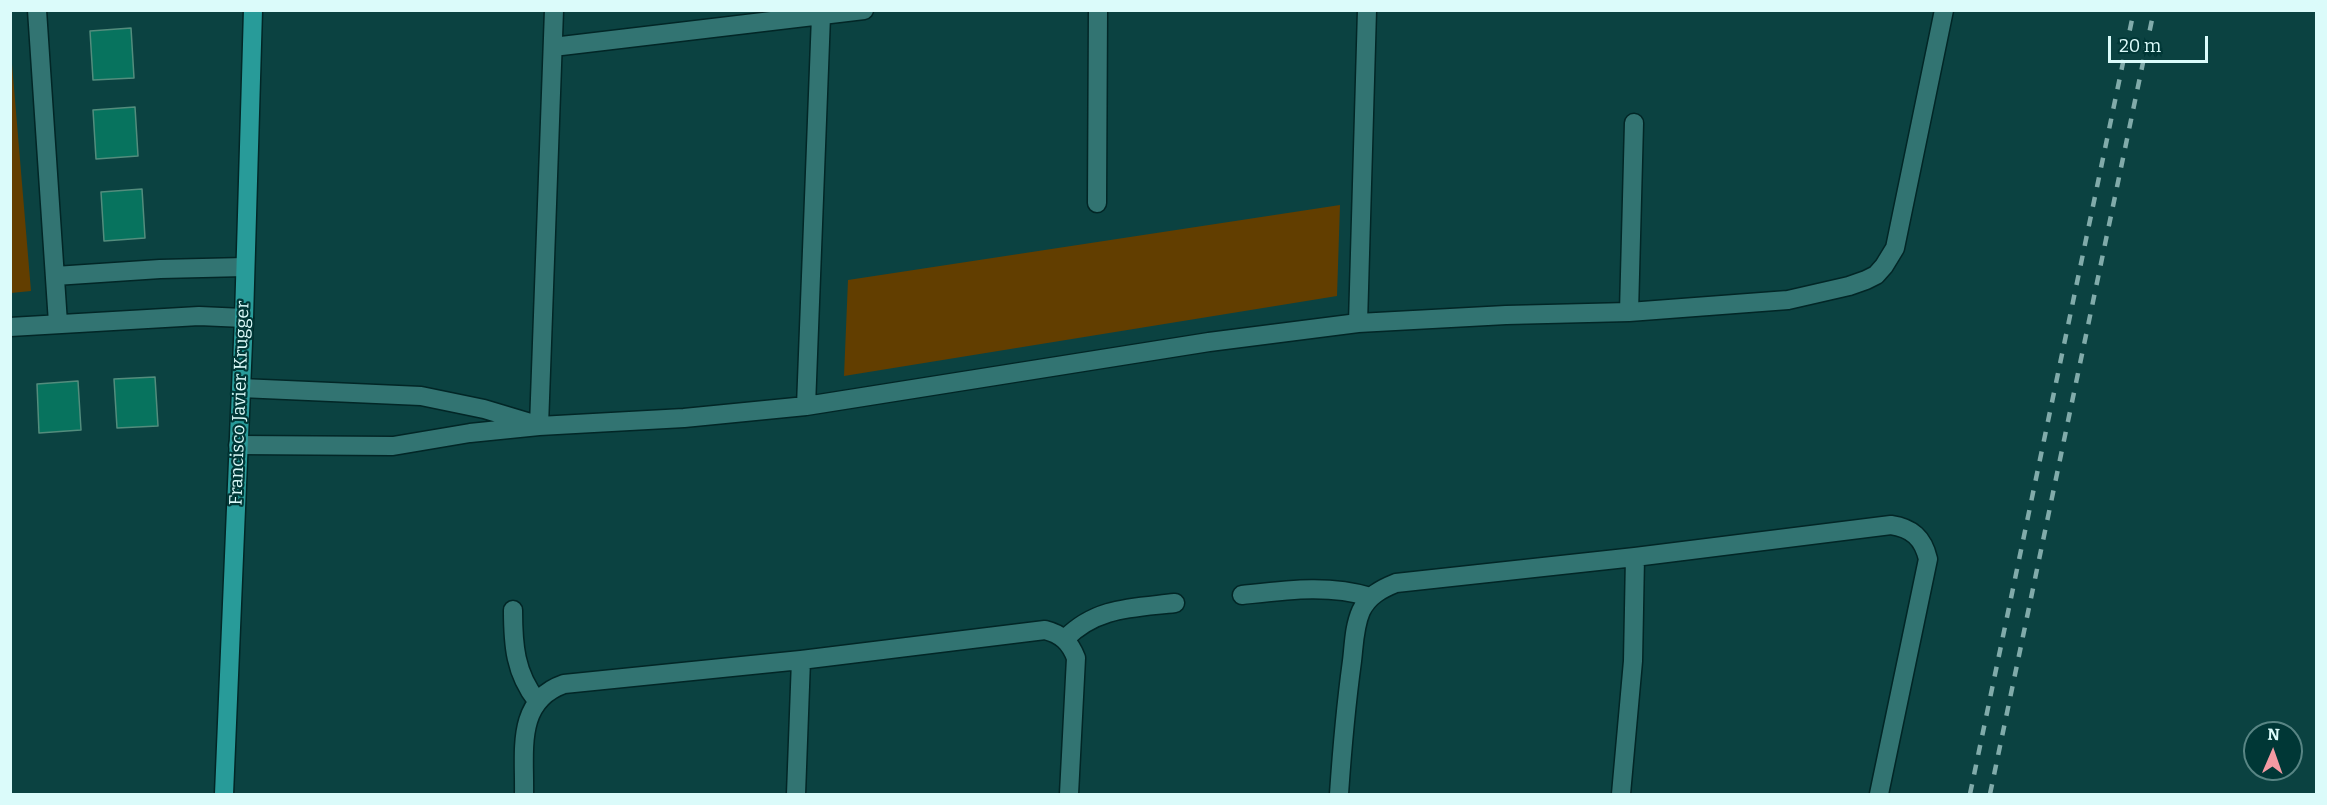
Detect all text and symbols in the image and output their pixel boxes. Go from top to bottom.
scale bar [2111,24,2212,62]
text: 20 m [2119,35,2161,57]
street label: Francisco Javier Krugger [226,300,254,506]
north arrow [2243,721,2303,781]
text: N [2267,725,2280,744]

